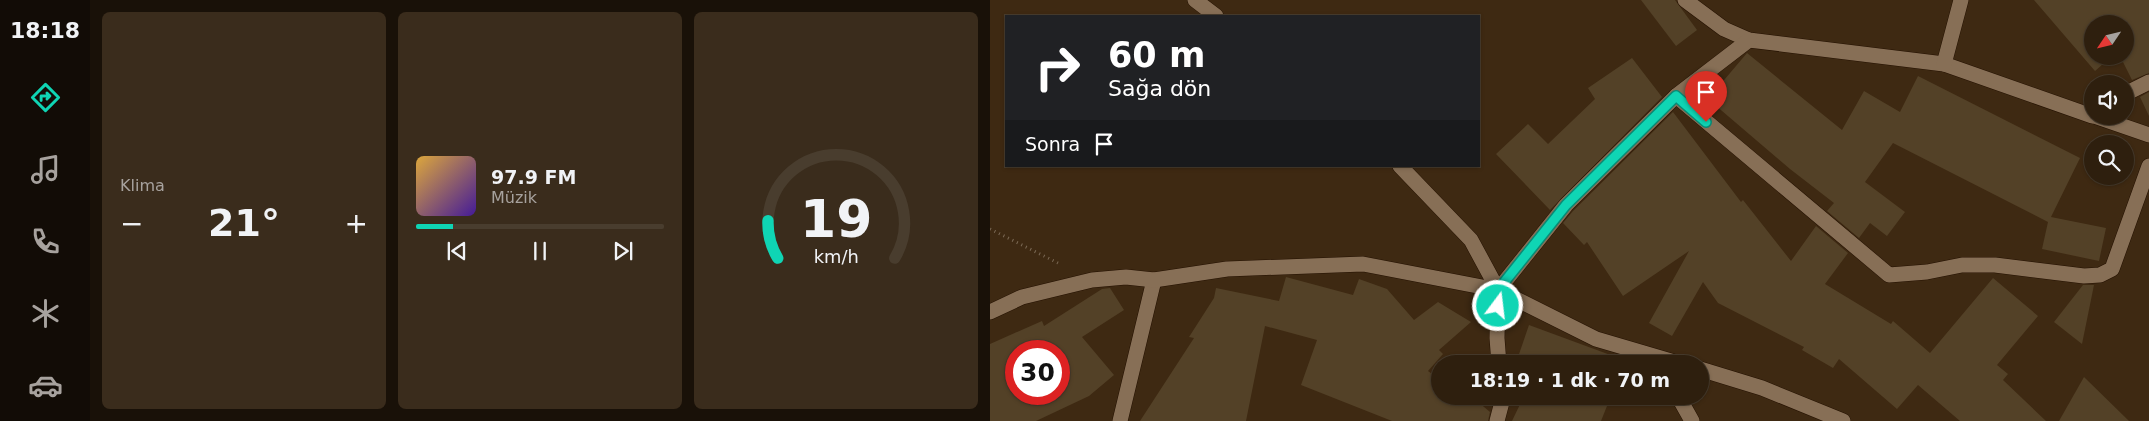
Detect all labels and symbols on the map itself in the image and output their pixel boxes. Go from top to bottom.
north arrow [2084,15,2134,65]
pin [1685,71,1727,122]
position arrow [1471,279,1523,331]
speed limit sign: 30 [1005,340,1070,405]

